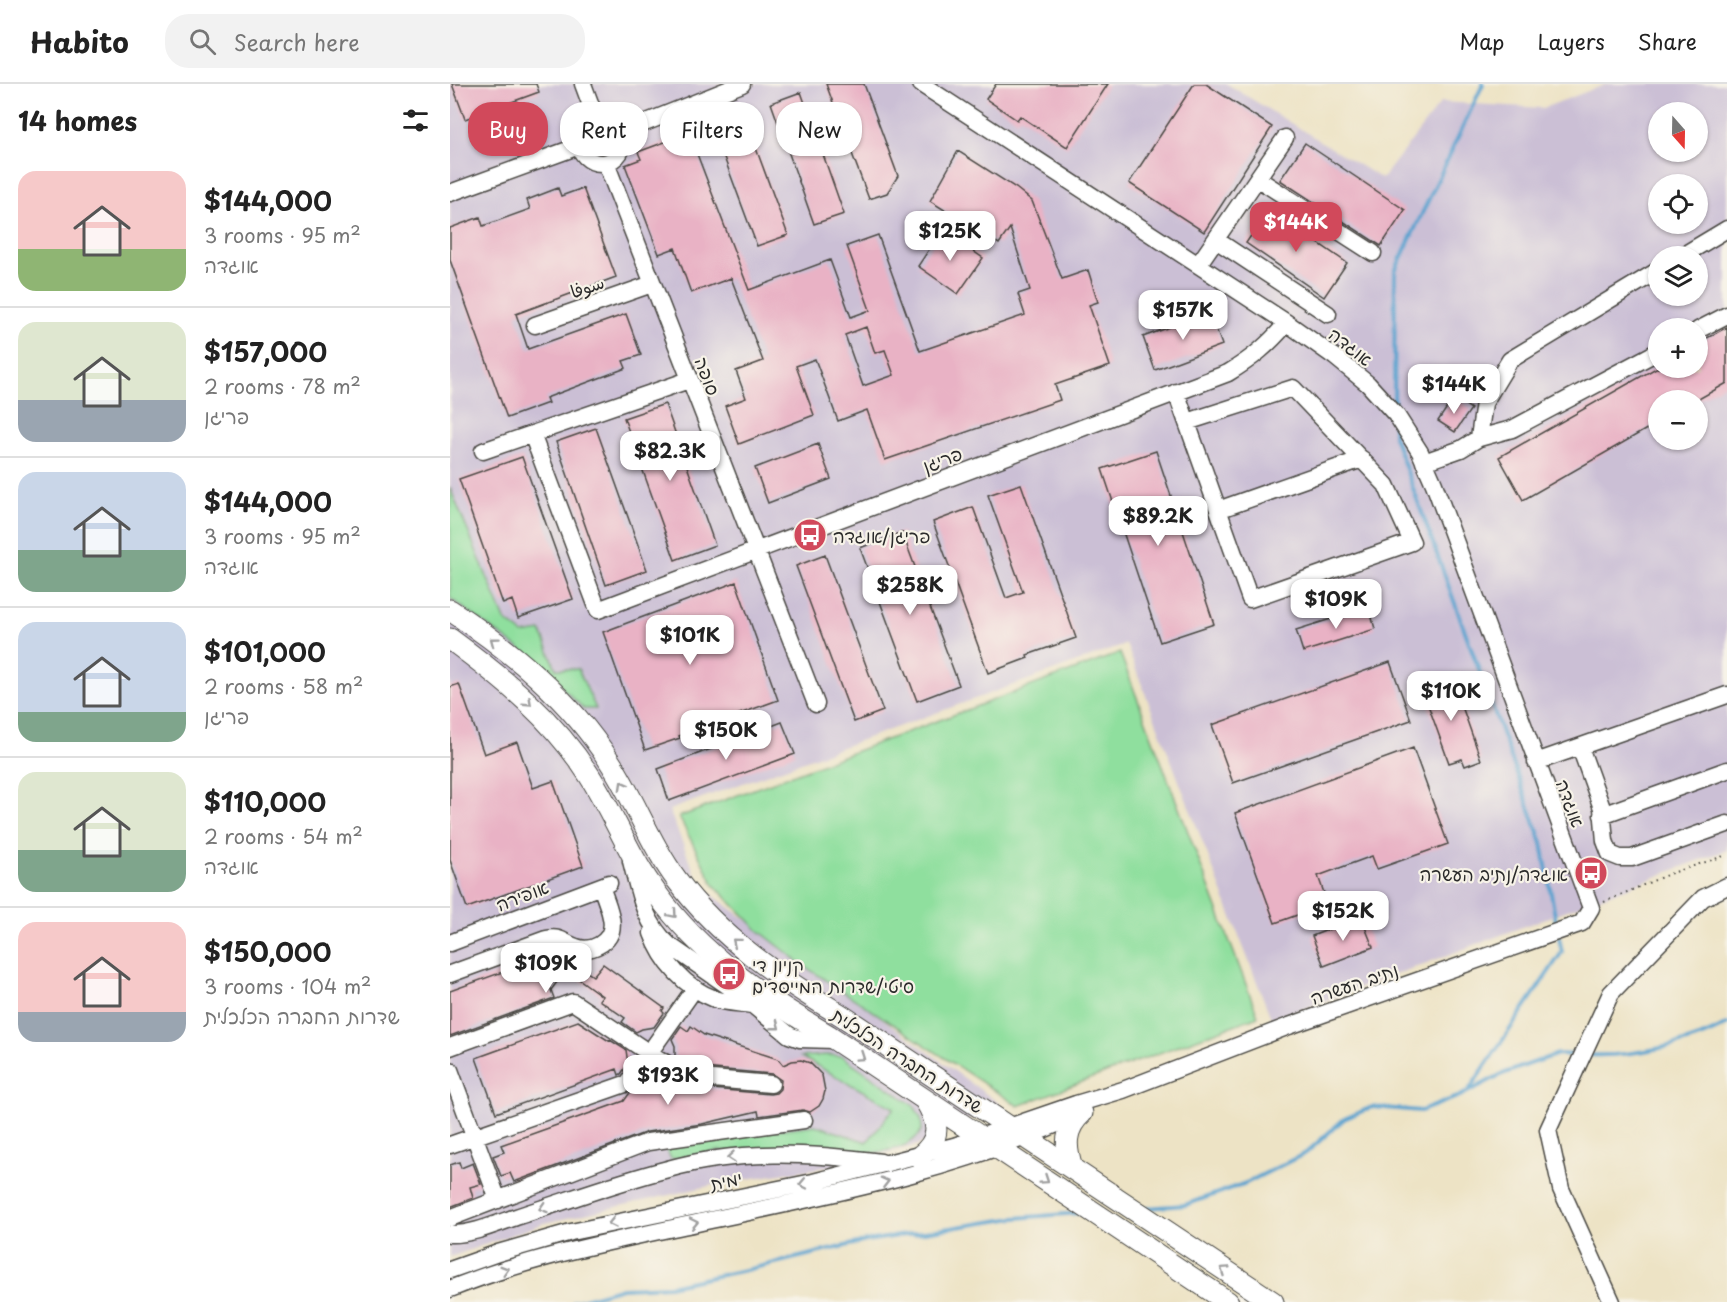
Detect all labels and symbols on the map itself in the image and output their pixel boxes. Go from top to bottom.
north arrow [1648,102,1708,162]
pin: $144K [1254,202,1338,253]
pin: $125K [908,211,992,262]
street label: سوفا [566,268,608,304]
pin: $157K [1141,290,1225,341]
street label: אוגדה [1323,320,1379,372]
street label: סופה [688,353,728,399]
pin: $144K [1412,364,1496,415]
pin: $82.3K [621,431,719,482]
street label: פריגן [918,439,966,479]
pin: $89.2K [1109,496,1207,547]
bus stop icon: פריגן/אוגדה [792,517,828,553]
place label: פריגן/אוגדה [833,522,930,549]
pin: $258K [868,565,952,616]
pin: $109K [1294,579,1378,630]
pin: $101K [648,615,732,666]
one-way arrow [490,638,501,649]
pin: $110K [1409,671,1493,722]
one-way arrow [522,695,532,706]
pin: $150K [684,710,768,761]
street label: אוגדה [1550,775,1592,831]
one-way arrow [619,781,630,791]
bus stop icon: אוגדה/נתיב העשרה [1573,855,1609,891]
place label: אוגדה/נתיב העשרה [1420,860,1568,887]
street label: אופירה [492,873,552,917]
pin: $152K [1301,891,1385,942]
one-way arrow [666,907,677,918]
one-way arrow [732,938,743,949]
pin: $109K [504,943,588,994]
place label: קניון די סיטי/שדרות המייסדים [752,951,914,999]
street label: נתיב העשרה [1306,955,1402,1011]
bus stop icon: קניון די סיטי/שדרות המייסדים [711,956,747,992]
street label: שדרות החברה הכלכלית [826,1000,989,1119]
one-way arrow [770,1018,781,1029]
one-way arrow [854,1050,865,1061]
pin: $193K [626,1055,710,1106]
one-way arrow [726,1150,735,1163]
street label: ימית [706,1163,745,1197]
one-way arrow [1038,1173,1049,1184]
one-way arrow [880,1176,890,1189]
one-way arrow [798,1177,808,1190]
one-way arrow [538,1201,549,1214]
one-way arrow [607,1216,617,1229]
one-way arrow [689,1218,699,1231]
one-way arrow [499,1265,510,1277]
one-way arrow [1220,1265,1230,1277]

